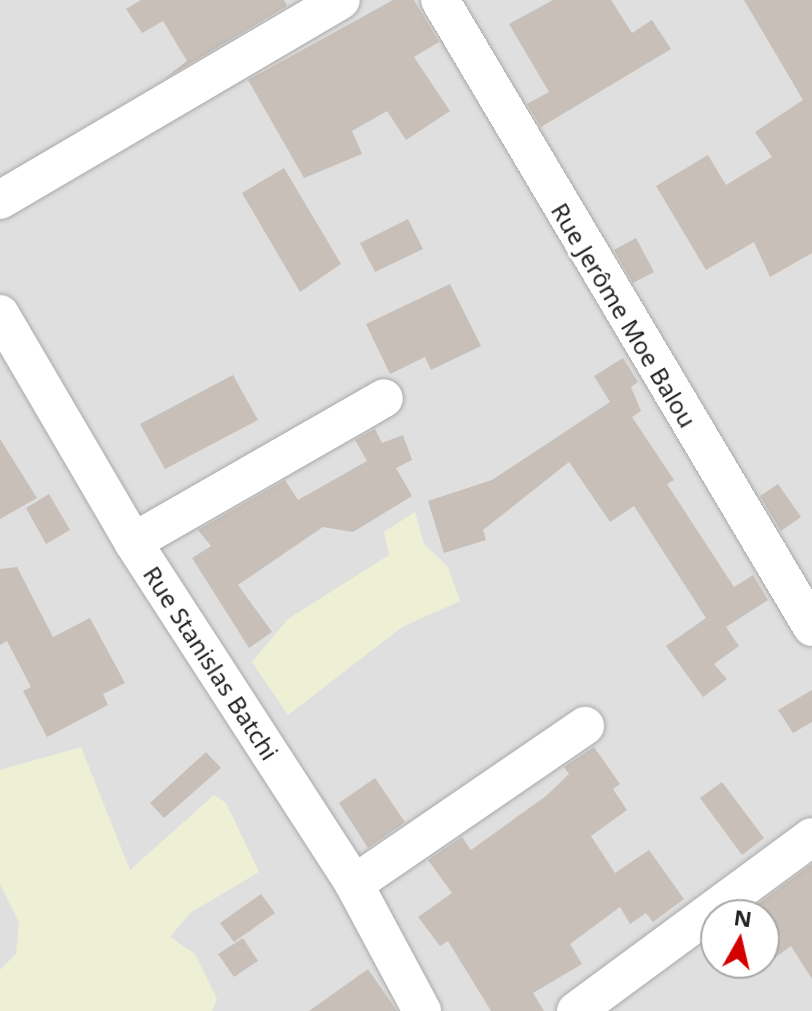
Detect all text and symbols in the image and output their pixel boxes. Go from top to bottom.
street label: Rue Jerôme Moe Balou [546,198,702,432]
street label: Rue Stanislas Batchi [138,561,284,765]
north arrow [700,899,780,979]
text: N [732,901,754,933]

